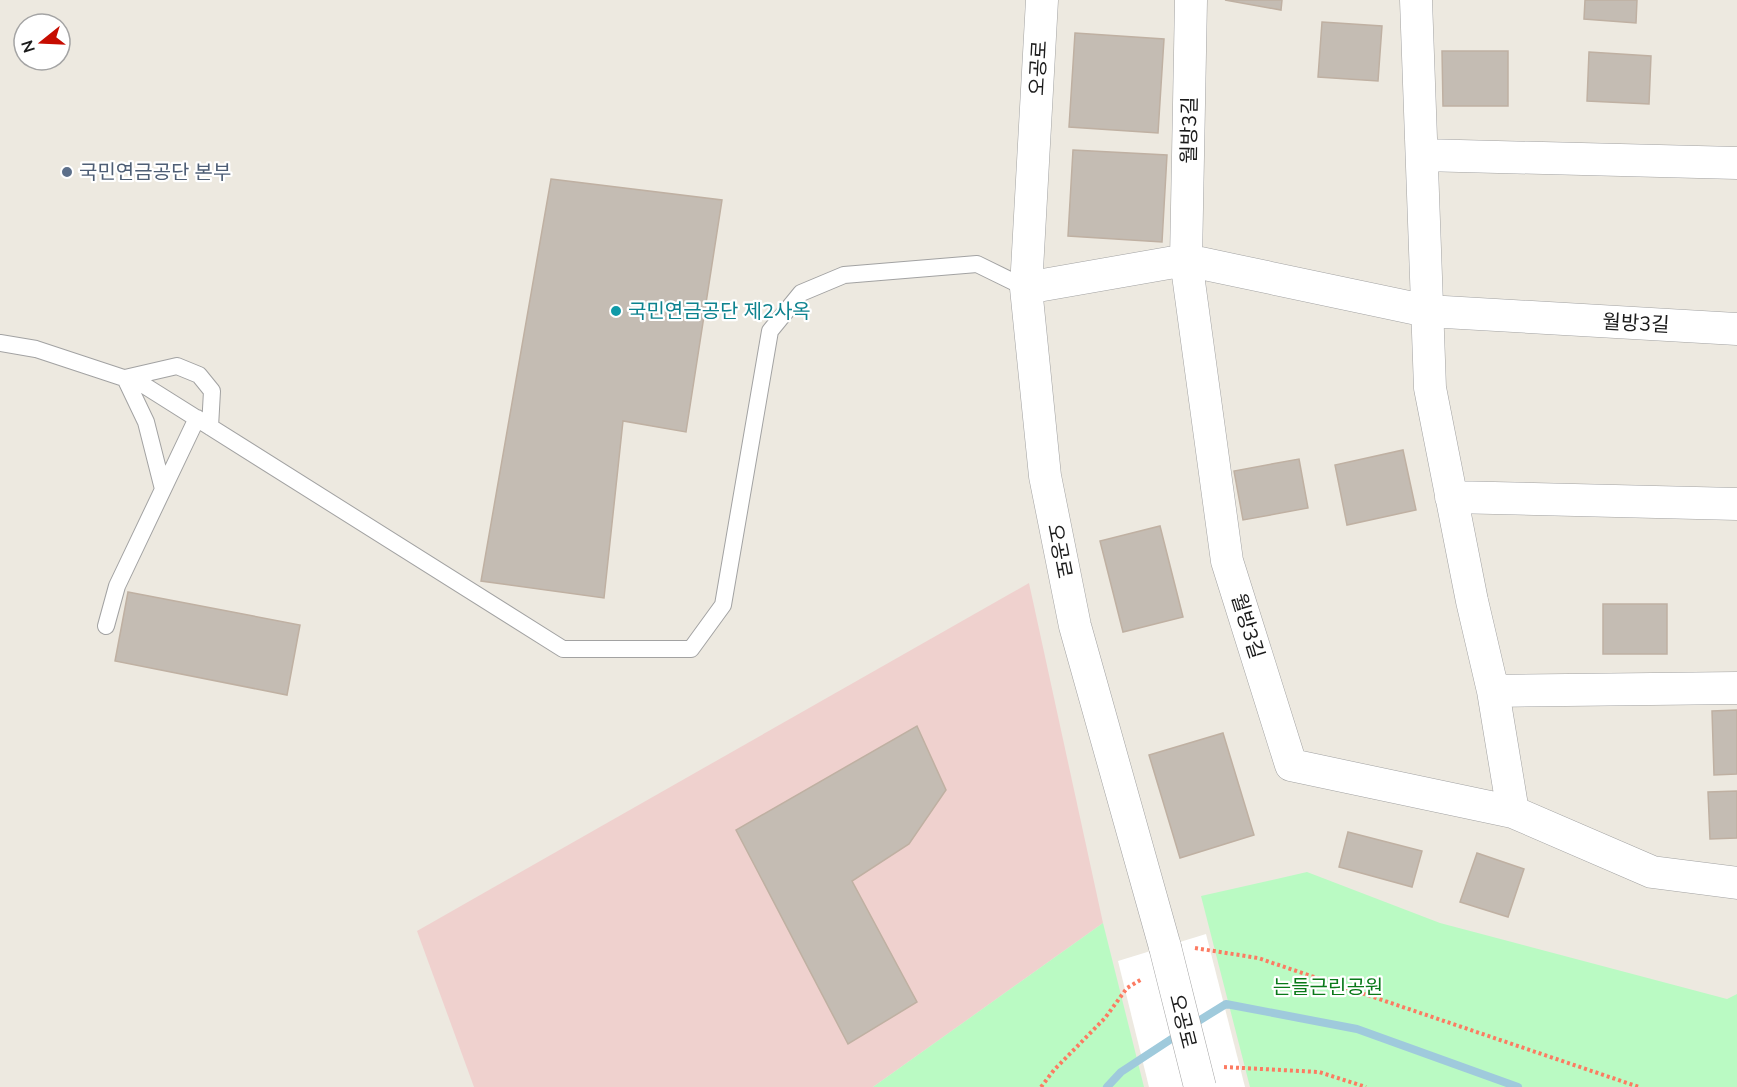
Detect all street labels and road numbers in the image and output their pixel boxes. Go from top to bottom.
street label: 오공로 [1024,40,1053,96]
street label: 월방3길 [1175,96,1204,164]
street label: 월방3길 [1602,308,1670,339]
street label: 오공로 [1041,521,1078,581]
street label: 월방3길 [1225,590,1270,662]
street label: 오공로 [1163,991,1202,1051]

